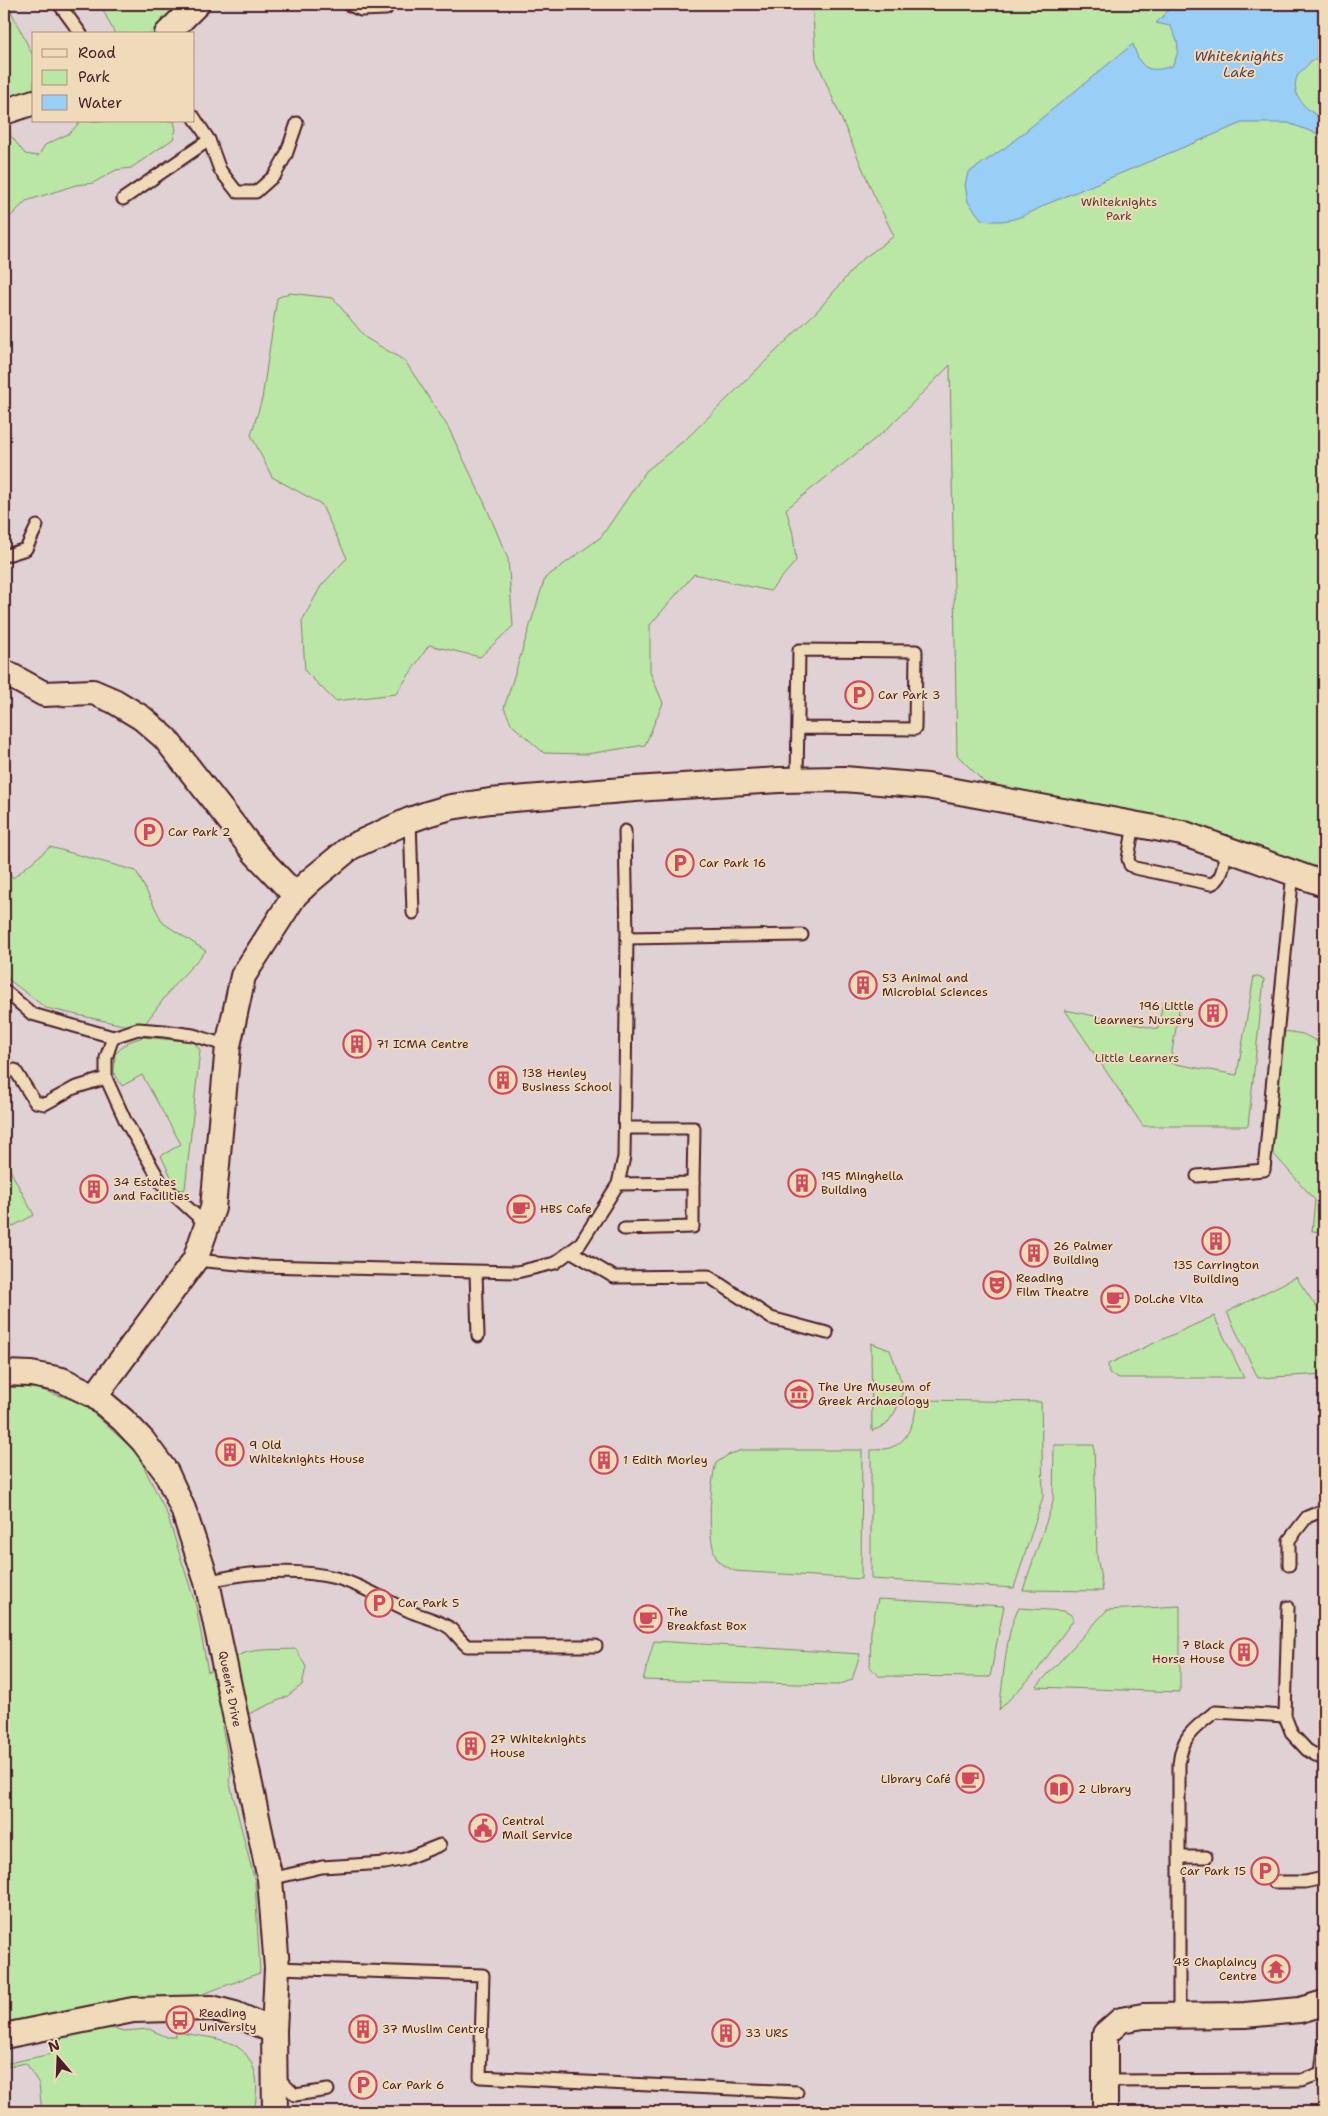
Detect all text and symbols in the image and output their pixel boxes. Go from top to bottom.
legend [32,32,195,122]
text: Road [78,43,116,63]
water label: Whiteknights Lake [1194,47,1284,81]
text: Park [78,67,110,87]
text: Water [78,93,122,113]
park label: Whiteknights Park [1081,194,1157,224]
parking icon: Car Park 3 [844,680,874,710]
place label: Car Park 3 [878,687,941,703]
parking icon: Car Park 2 [134,817,164,847]
place label: Car Park 2 [168,824,231,840]
parking icon: Car Park 16 [665,848,695,878]
place label: Car Park 16 [699,855,766,871]
building icon: 53 Animal and Microbial Sciences [848,970,878,1000]
place label: 53 Animal and Microbial Sciences [882,970,988,1000]
place label: 196 Little Learners Nursery [1094,998,1194,1028]
building icon: 196 Little Learners Nursery [1198,998,1228,1028]
building icon: 71 ICMA Centre [342,1029,372,1059]
place label: 71 ICMA Centre [376,1036,469,1052]
park label: Little Learners [1095,1050,1179,1066]
building icon: 138 Henley Business School [488,1065,518,1095]
place label: 138 Henley Business School [522,1065,612,1095]
building icon: 195 Minghella Building [787,1168,817,1198]
place label: 195 Minghella Building [821,1168,904,1198]
building icon: 34 Estates and Facilities [79,1174,109,1204]
place label: 34 Estates and Facilities [113,1174,190,1204]
cafe icon: HBS Cafe [506,1194,536,1224]
place label: HBS Cafe [540,1201,592,1217]
building icon: 135 Carrington Building [1201,1226,1231,1256]
building icon: 26 Palmer Building [1019,1238,1049,1268]
place label: 26 Palmer Building [1053,1238,1114,1268]
place label: 135 Carrington Building [1173,1257,1259,1287]
theatre icon: Reading Film Theatre [982,1270,1012,1300]
place label: Reading Film Theatre [1016,1270,1089,1300]
cafe icon: Dol.che Vita [1100,1284,1130,1314]
place label: Dol.che Vita [1134,1291,1204,1307]
museum icon: The Ure Museum of Greek Archaeology [784,1379,814,1409]
place label: The Ure Museum of Greek Archaeology [818,1379,931,1409]
building icon: 9 Old Whiteknights House [215,1437,245,1467]
place label: 9 Old Whiteknights House [249,1437,365,1467]
building icon: 1 Edith Morley [589,1445,619,1475]
place label: 1 Edith Morley [623,1452,708,1468]
parking icon: Car Park 5 [364,1588,394,1618]
place label: Car Park 5 [398,1595,459,1611]
cafe icon: The Breakfast Box [633,1604,663,1634]
place label: The Breakfast Box [667,1604,747,1634]
place label: 7 Black Horse House [1152,1637,1225,1667]
building icon: 7 Black Horse House [1229,1637,1259,1667]
street label: Queen's Drive [215,1649,245,1729]
building icon: 27 Whiteknights House [456,1731,486,1761]
place label: 27 Whiteknights House [490,1731,586,1761]
cafe icon: Library Café [955,1764,985,1794]
place label: Library Café [881,1771,951,1787]
library icon: 2 Library [1044,1774,1074,1804]
place label: 2 Library [1078,1781,1132,1797]
public building icon: Central Mail Service [468,1813,498,1843]
place label: Central Mail Service [502,1813,573,1843]
parking icon: Car Park 15 [1250,1856,1280,1886]
place label: Car Park 15 [1180,1863,1246,1879]
place label: 48 Chaplaincy Centre [1174,1954,1257,1984]
temple icon: 48 Chaplaincy Centre [1261,1954,1291,1984]
bus stop icon: Reading University [165,2005,195,2035]
place label: Reading University [199,2005,256,2035]
building icon: 37 Muslim Centre [348,2014,378,2044]
building icon: 33 URS [711,2018,741,2048]
place label: 37 Muslim Centre [382,2021,485,2037]
place label: 33 URS [745,2025,789,2041]
north arrow [32,2034,82,2084]
text: N [46,2035,62,2056]
parking icon: Car Park 6 [348,2070,378,2100]
place label: Car Park 6 [382,2077,445,2093]

